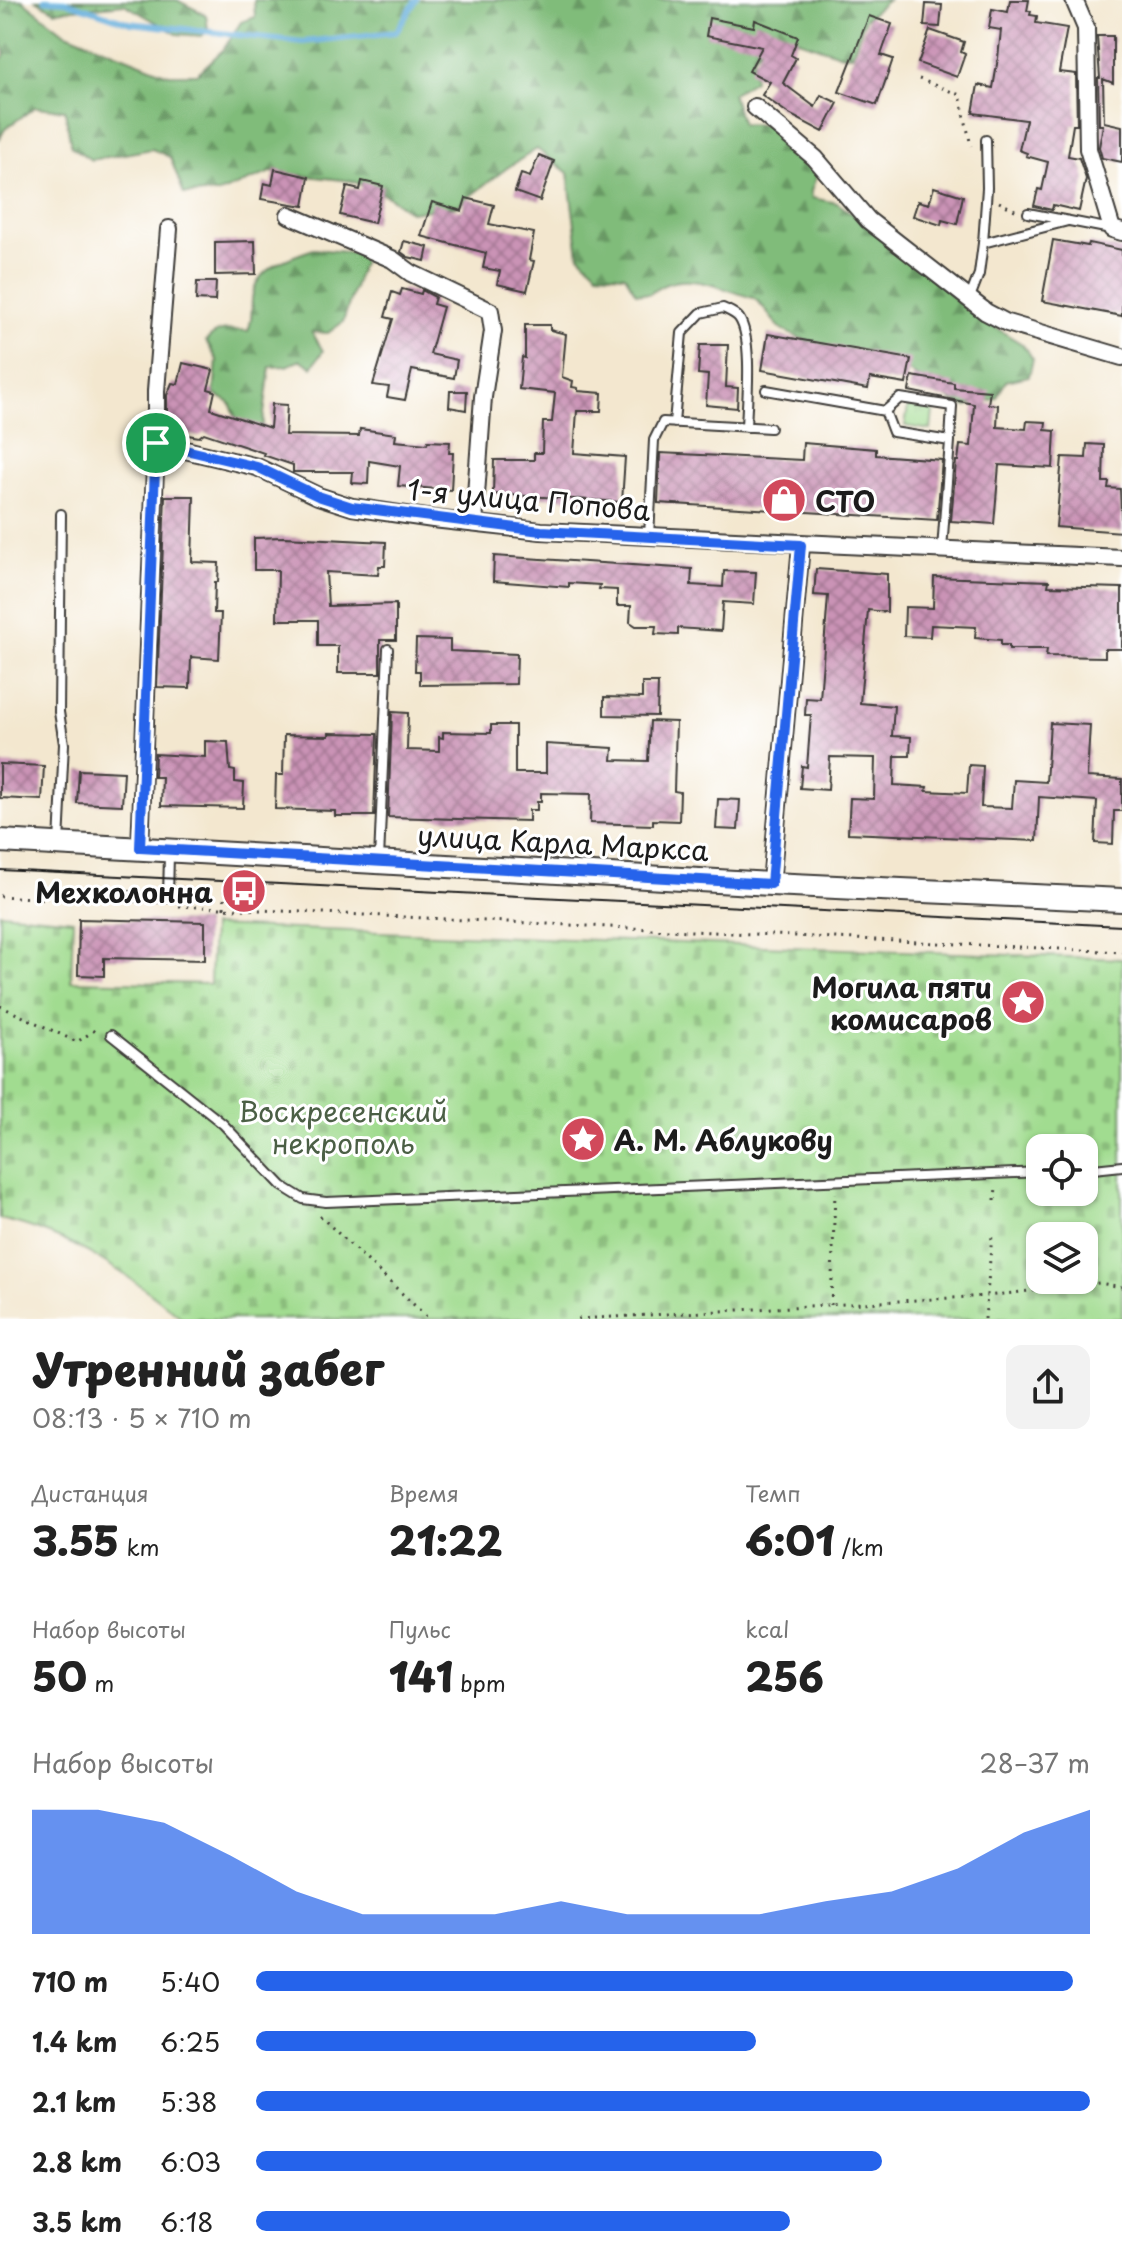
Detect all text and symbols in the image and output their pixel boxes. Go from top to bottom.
pin [122,409,190,477]
icon: arrive [134,421,178,465]
street label: 1-я улица Попова [406,467,653,531]
shop icon: СТО [760,476,808,524]
place label: СТО [815,479,875,522]
street label: улица Карла Маркса [416,813,710,871]
bus stop icon: Мехколонна [220,867,268,915]
place label: Мехколонна [35,870,213,913]
place label: Могила пяти комисаров [812,965,992,1040]
place icon: Могила пяти комисаров [999,978,1047,1026]
park label: Воскресенский некрополь [238,1089,448,1164]
place icon: А. М. Аблукову [559,1115,607,1163]
place label: А. М. Аблукову [614,1118,833,1161]
map controls [1026,1134,1098,1294]
button: locate [1026,1134,1098,1206]
button: layers [1026,1222,1098,1294]
text: Утренний забег [32,1335,384,1401]
button: share [1006,1345,1090,1429]
text: 08:13 · 5 × 710 m [32,1398,252,1437]
text: Дистанция [32,1476,149,1509]
text: Время [389,1476,459,1509]
text: Темп [745,1476,801,1509]
text: 3.55 [32,1509,119,1570]
text: 21:22 [389,1509,502,1570]
text: 6:01 [745,1509,835,1570]
text: km [119,1530,160,1563]
text: /km [835,1530,884,1563]
text: Набор высоты [32,1612,186,1645]
text: Пульс [389,1612,451,1645]
text: kcal [745,1612,789,1645]
text: 50 [32,1645,87,1706]
text: 141 [389,1645,453,1706]
text: 256 [745,1645,824,1706]
text: m [87,1666,114,1699]
text: bpm [453,1666,506,1699]
text: Набор высоты [32,1743,214,1782]
text: 28–37 m [979,1743,1090,1782]
text: 710 m [32,1962,108,2001]
text: 5:40 [160,1962,220,2001]
text: 1.4 km [32,2022,117,2061]
text: 6:25 [160,2022,220,2061]
text: 2.1 km [32,2082,116,2121]
text: 5:38 [160,2082,218,2121]
text: 2.8 km [32,2142,122,2181]
text: 6:03 [160,2142,221,2181]
text: 3.5 km [32,2202,122,2241]
text: 6:18 [160,2202,214,2241]

